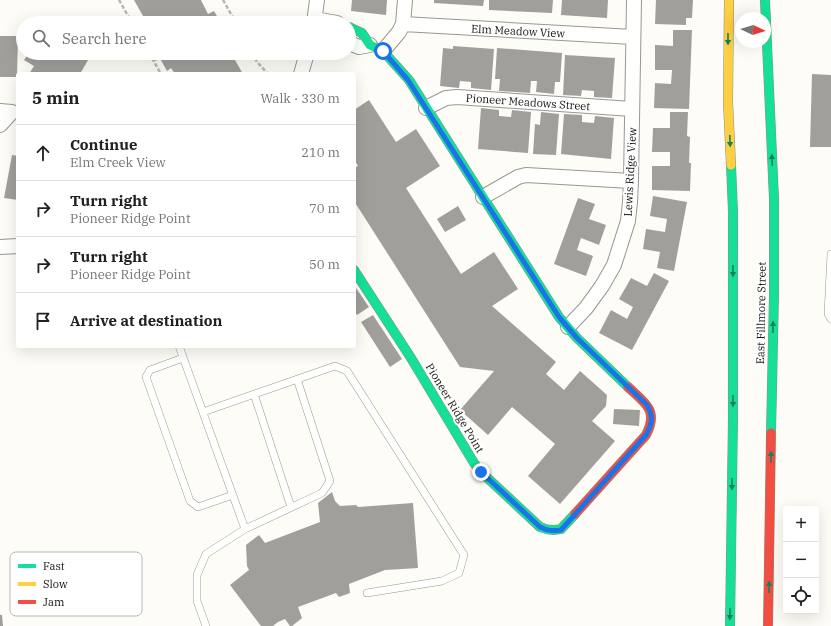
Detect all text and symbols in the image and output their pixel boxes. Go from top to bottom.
north arrow [735,12,771,48]
search box [16,16,356,60]
street label: Elm Meadow View [471,22,566,40]
icon: search [30,27,52,49]
text: Search here [62,29,147,48]
one-way arrow [725,33,731,46]
route start [374,42,392,60]
text: 5 min [32,87,80,109]
text: Walk · 330 m [261,90,340,107]
street label: Pioneer Meadows Street [465,91,591,113]
street label: Lewis Ridge View [621,127,639,217]
text: Continue [70,135,137,154]
one-way arrow [727,135,733,148]
icon: ahead [32,142,54,164]
text: 210 m [301,144,340,161]
text: Elm Creek View [70,154,166,171]
one-way arrow [768,154,775,166]
text: Turn right [70,191,148,210]
icon: right [32,198,54,220]
text: 70 m [309,200,340,217]
text: Pioneer Ridge Point [70,210,190,227]
text: Turn right [70,247,148,266]
icon: right [32,254,54,276]
text: 50 m [309,256,340,273]
street label: East Fillmore Street [753,262,769,364]
one-way arrow [730,265,736,278]
text: Pioneer Ridge Point [70,266,190,283]
icon: arrive [32,310,54,332]
text: Arrive at destination [70,311,222,330]
one-way arrow [770,320,776,333]
street label: Pioneer Ridge Point [423,361,487,455]
one-way arrow [730,395,736,408]
one-way arrow [768,450,774,463]
route end [472,463,490,481]
one-way arrow [729,478,735,491]
map controls [783,506,819,614]
button: + [783,506,819,542]
button: − [783,542,819,578]
legend [10,552,142,616]
text: Fast [43,559,65,573]
text: Slow [43,577,68,591]
button: locate [783,578,819,614]
one-way arrow [766,580,772,593]
text: Jam [43,595,65,609]
one-way arrow [727,608,733,621]

